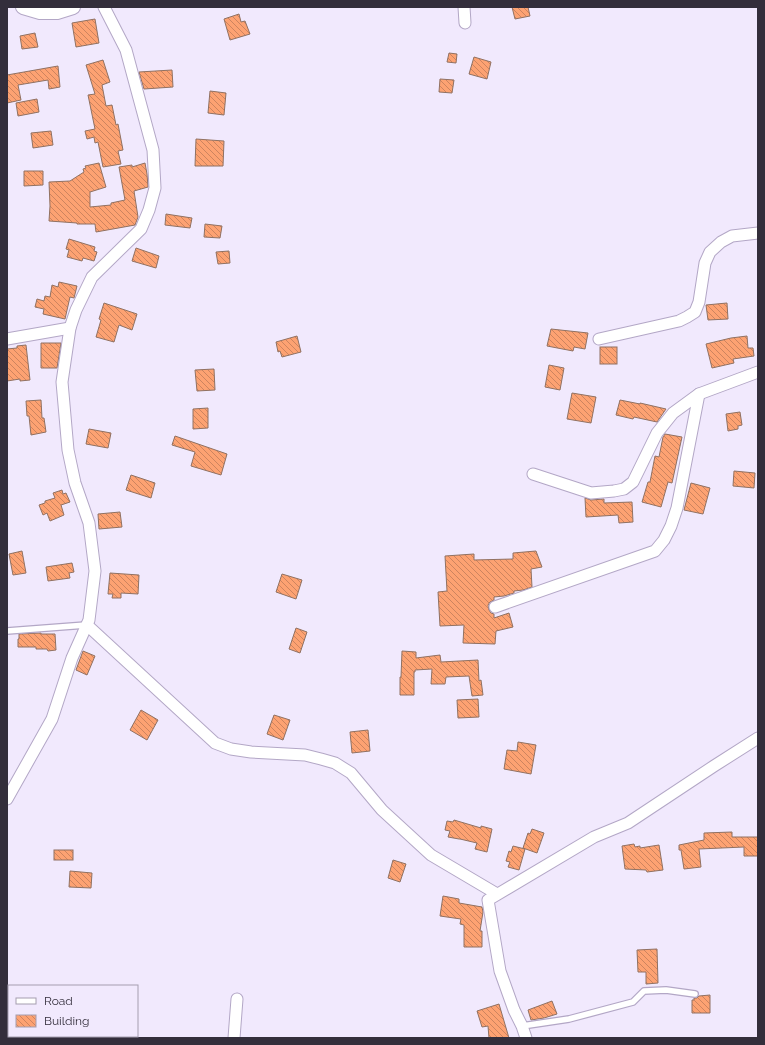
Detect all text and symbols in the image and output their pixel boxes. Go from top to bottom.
legend [8,985,138,1037]
text: Road [44,994,73,1008]
text: Building [44,1014,90,1028]

